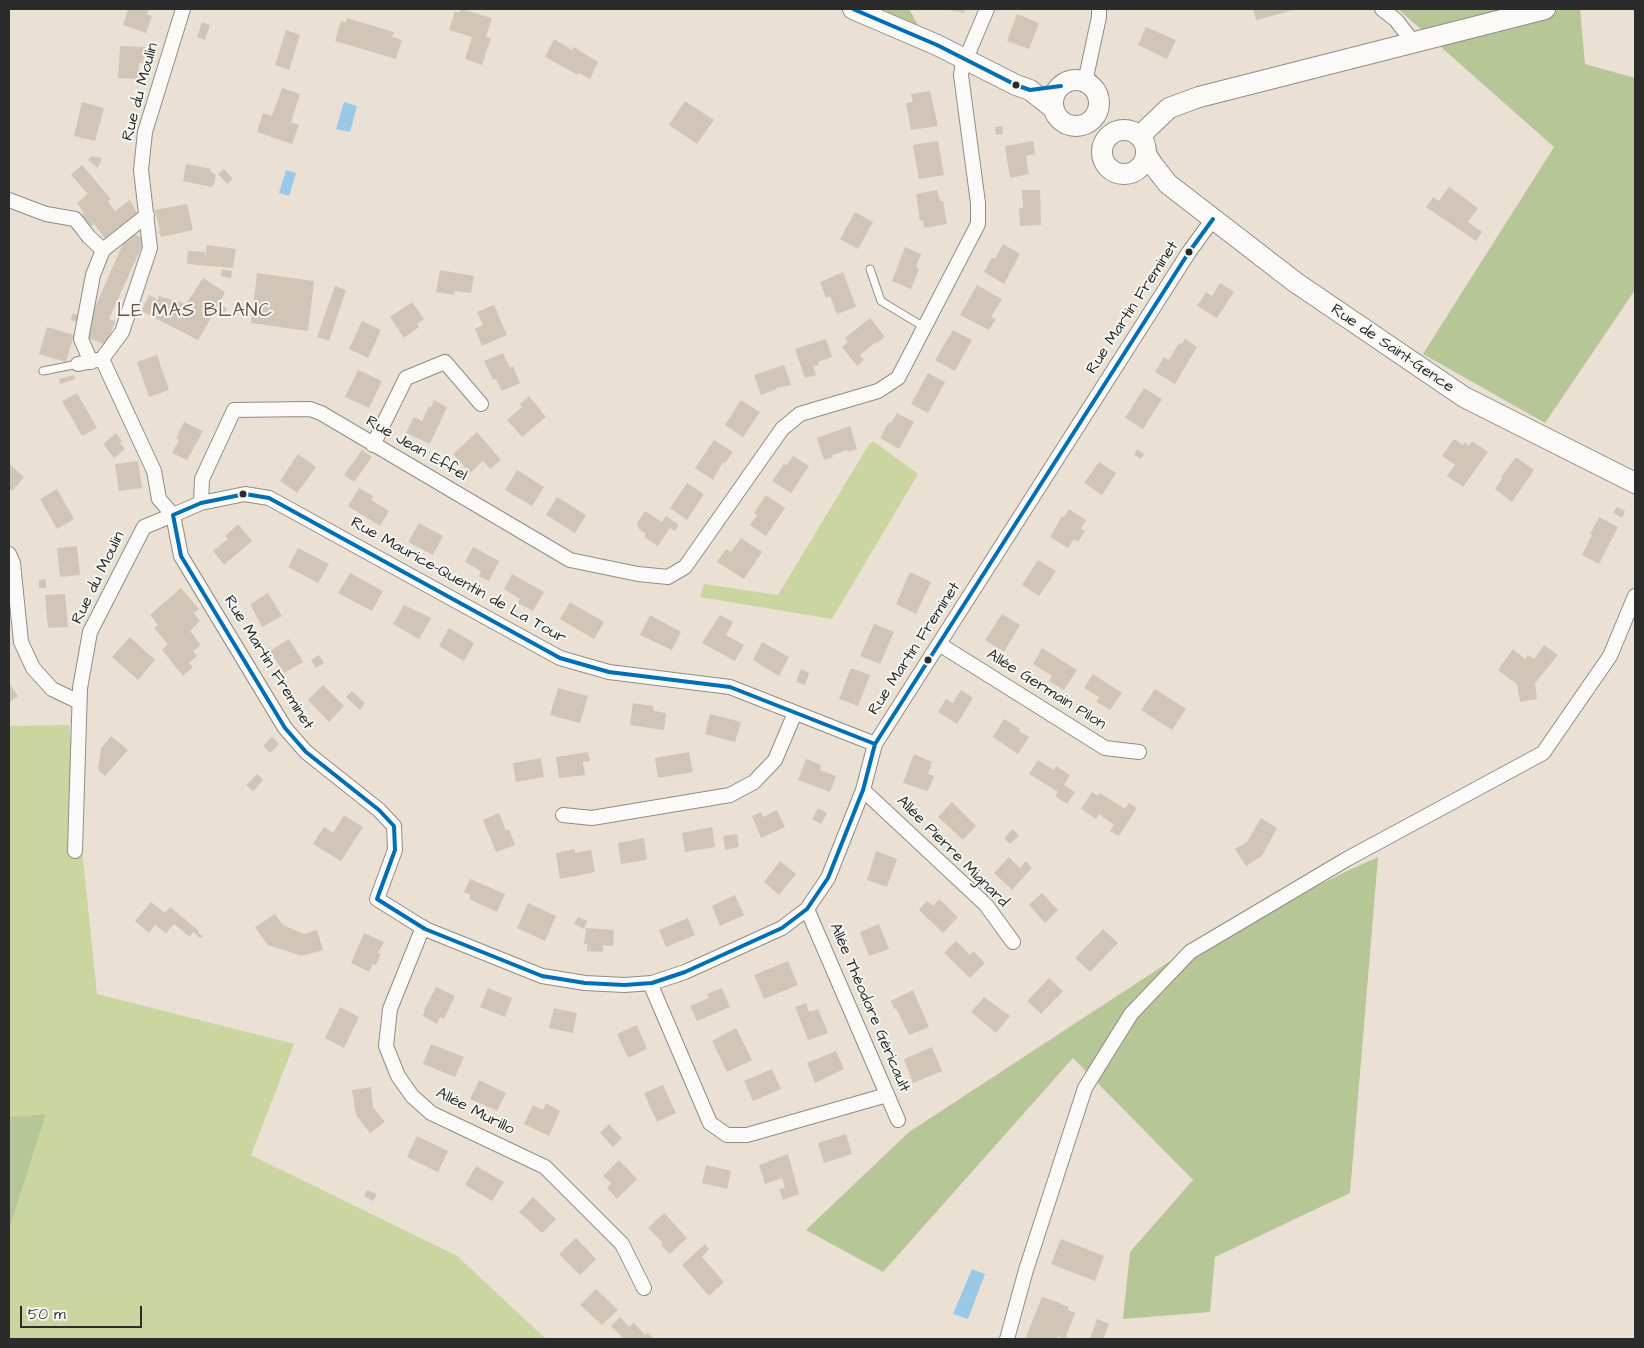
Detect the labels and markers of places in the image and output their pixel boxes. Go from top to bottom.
unlabelled marker [1011,80,1021,90]
unlabelled marker [1184,247,1194,257]
unlabelled marker [238,489,248,499]
unlabelled marker [923,655,933,665]

